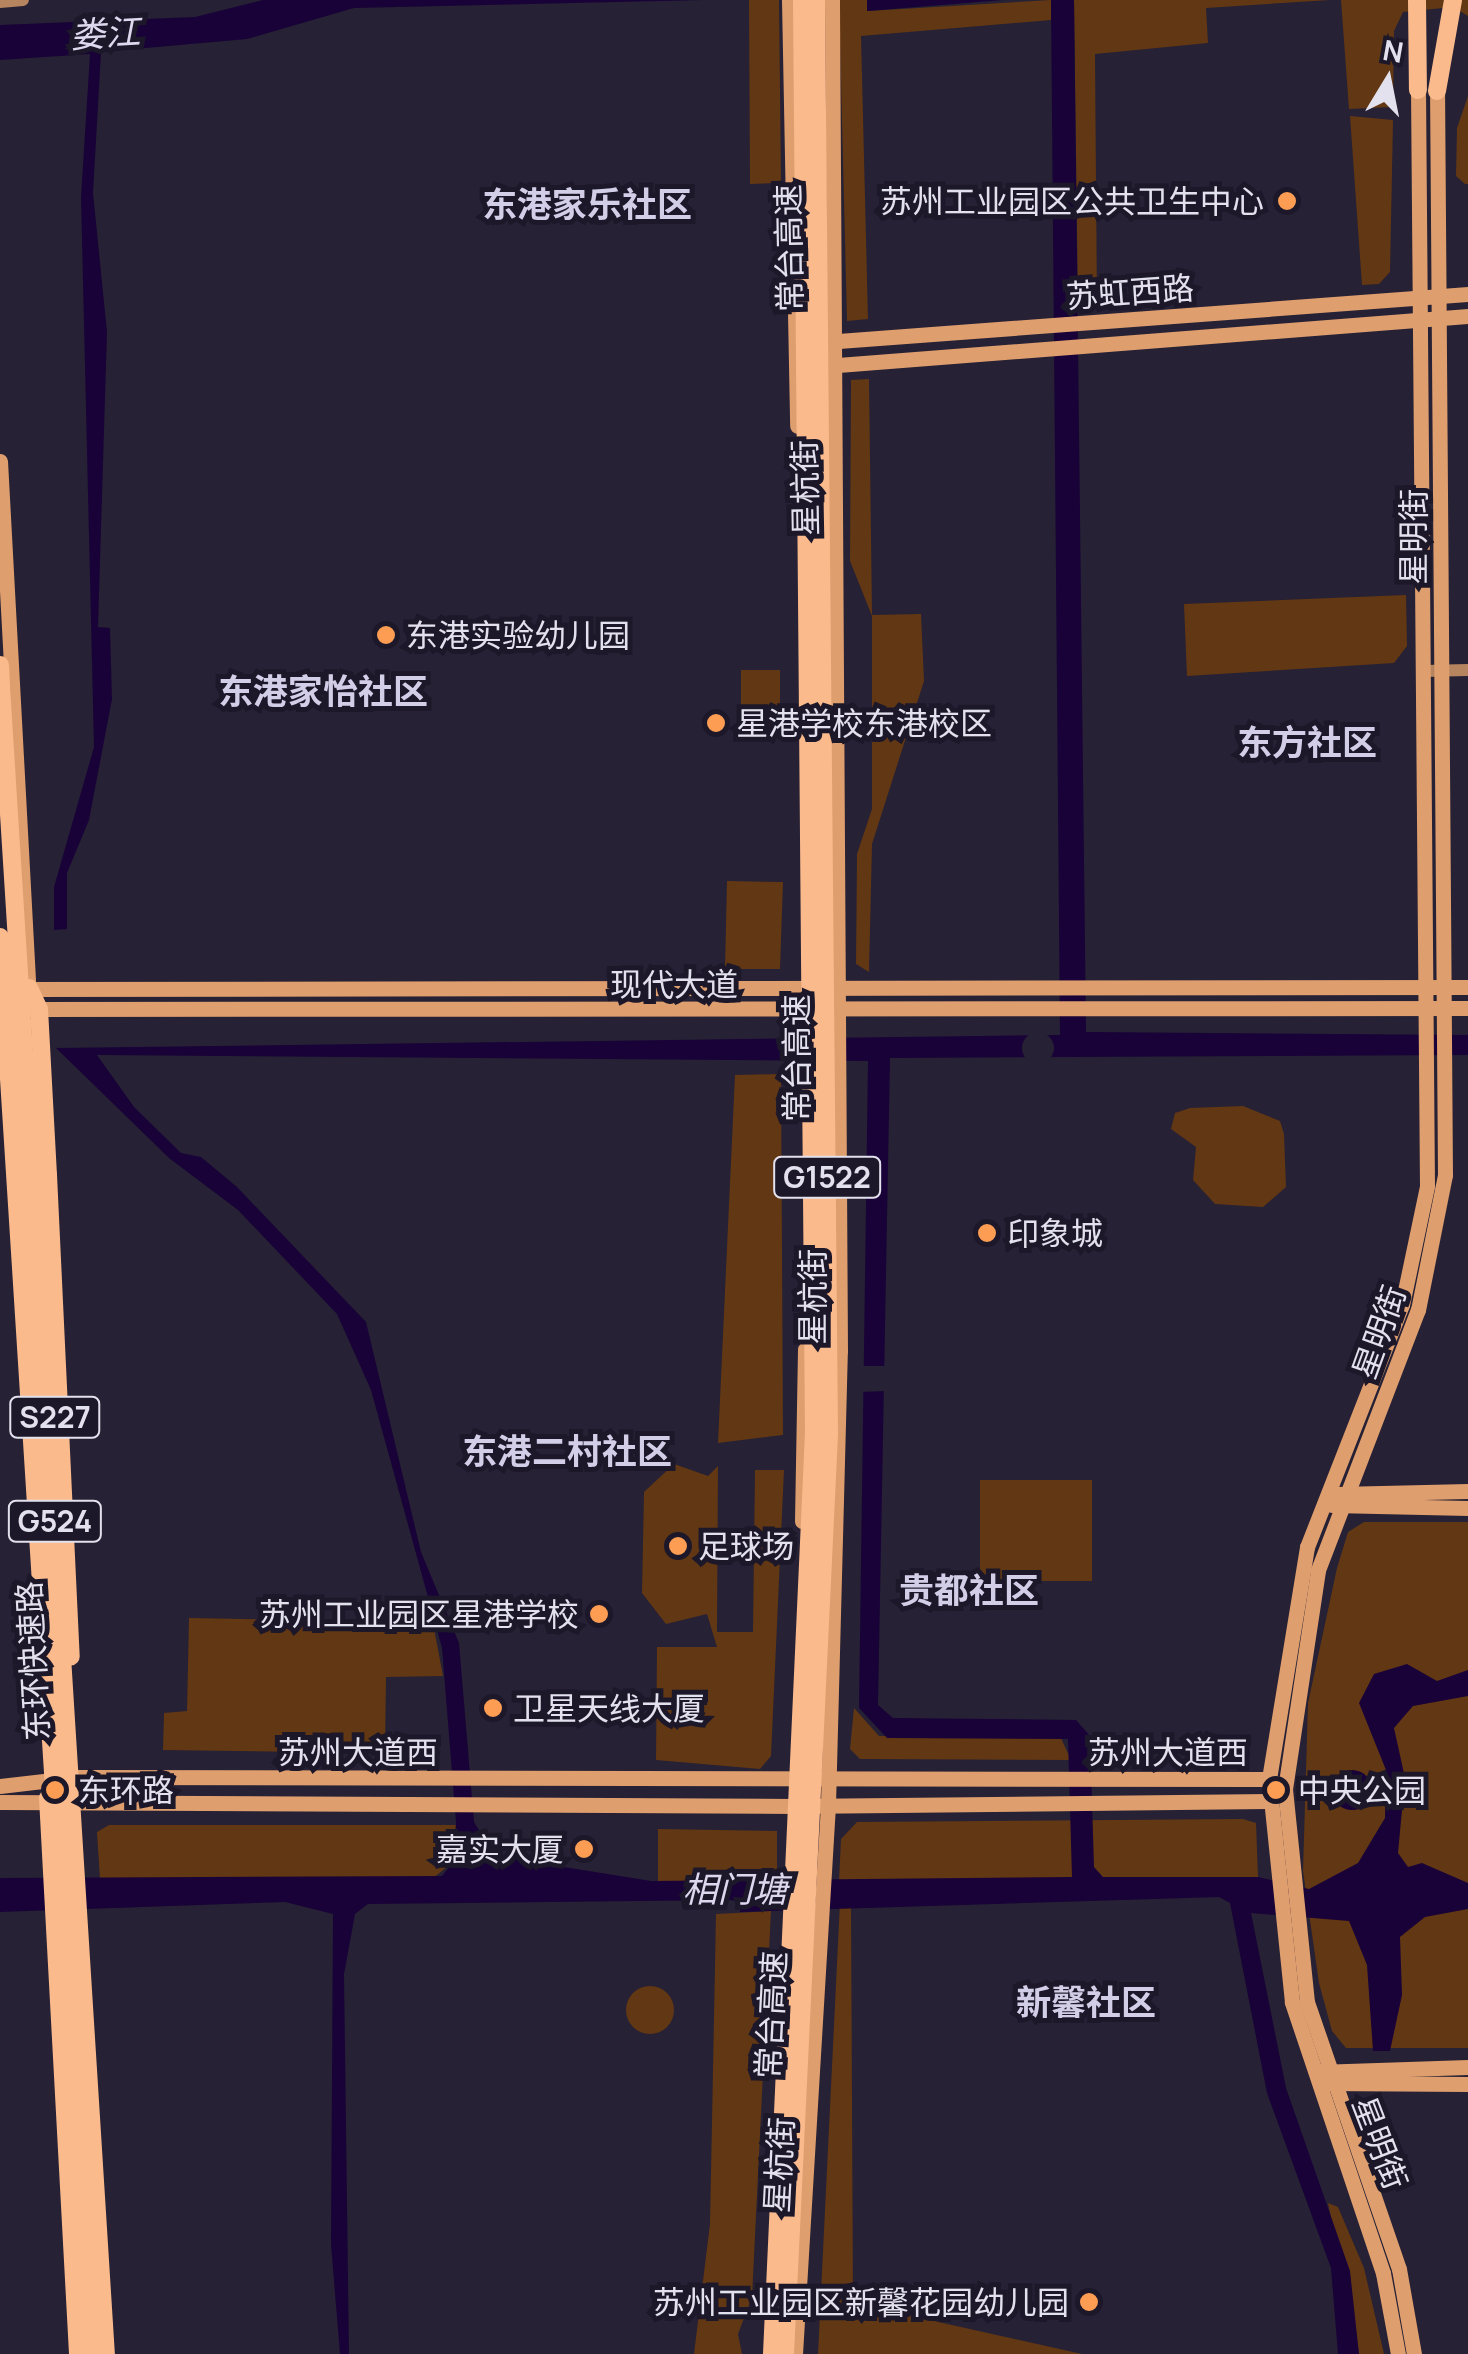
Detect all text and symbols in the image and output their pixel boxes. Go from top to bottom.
water label: 娄江 [69,10,141,56]
north arrow [1338,30,1438,130]
text: N [1380,30,1406,71]
place label: 苏州工业园区公共卫生中心 [880,182,1264,220]
district label: 东港家乐社区 [482,183,692,225]
street label: 常台高速 [769,184,809,312]
marker: 苏州工业园区公共卫生中心 [1274,188,1300,214]
street label: 苏虹西路 [1065,268,1195,316]
street label: 星杭街 [785,440,825,536]
street label: 星明街 [1394,489,1432,585]
place label: 东港实验幼儿园 [406,616,630,654]
marker: 东港实验幼儿园 [375,624,397,646]
district label: 东港家怡社区 [218,670,428,712]
place label: 星港学校东港校区 [736,704,992,742]
marker: 星港学校东港校区 [705,712,727,734]
district label: 东方社区 [1237,721,1377,763]
street label: 现代大道 [610,965,738,1003]
street label: 常台高速 [777,994,815,1122]
road number: G1522 [772,1152,882,1202]
place label: 印象城 [1007,1214,1103,1252]
marker: 印象城 [976,1222,998,1244]
street label: 星杭街 [793,1249,831,1345]
street label: 星明街 [1345,1280,1413,1384]
road number: S227 [8,1392,102,1442]
district label: 东港二村社区 [462,1430,672,1472]
road number: G524 [8,1496,102,1546]
place label: 足球场 [698,1527,794,1565]
marker: 足球场 [667,1535,689,1557]
district label: 贵都社区 [899,1569,1039,1611]
street label: 东环快速路 [10,1580,56,1742]
place label: 苏州工业园区星港学校 [259,1595,579,1633]
marker: 苏州工业园区星港学校 [588,1603,610,1625]
place label: 卫星天线大厦 [513,1689,705,1727]
marker: 卫星天线大厦 [482,1697,504,1719]
street label: 苏州大道西 [278,1733,438,1771]
street label: 苏州大道西 [1088,1733,1248,1771]
place label: 东环路 [78,1771,174,1809]
place label: 中央公园 [1298,1771,1426,1809]
marker: 东环路 [42,1777,68,1803]
marker: 中央公园 [1263,1777,1289,1803]
place label: 嘉实大厦 [436,1830,564,1868]
marker: 嘉实大厦 [573,1838,595,1860]
water label: 相门塘 [683,1868,787,1910]
street label: 常台高速 [748,1950,794,2080]
district label: 新馨社区 [1016,1981,1156,2023]
street label: 星明街 [1345,2091,1415,2195]
street label: 星杭街 [757,2116,801,2214]
place label: 苏州工业园区新馨花园幼儿园 [653,2283,1069,2321]
marker: 苏州工业园区新馨花园幼儿园 [1078,2291,1100,2313]

